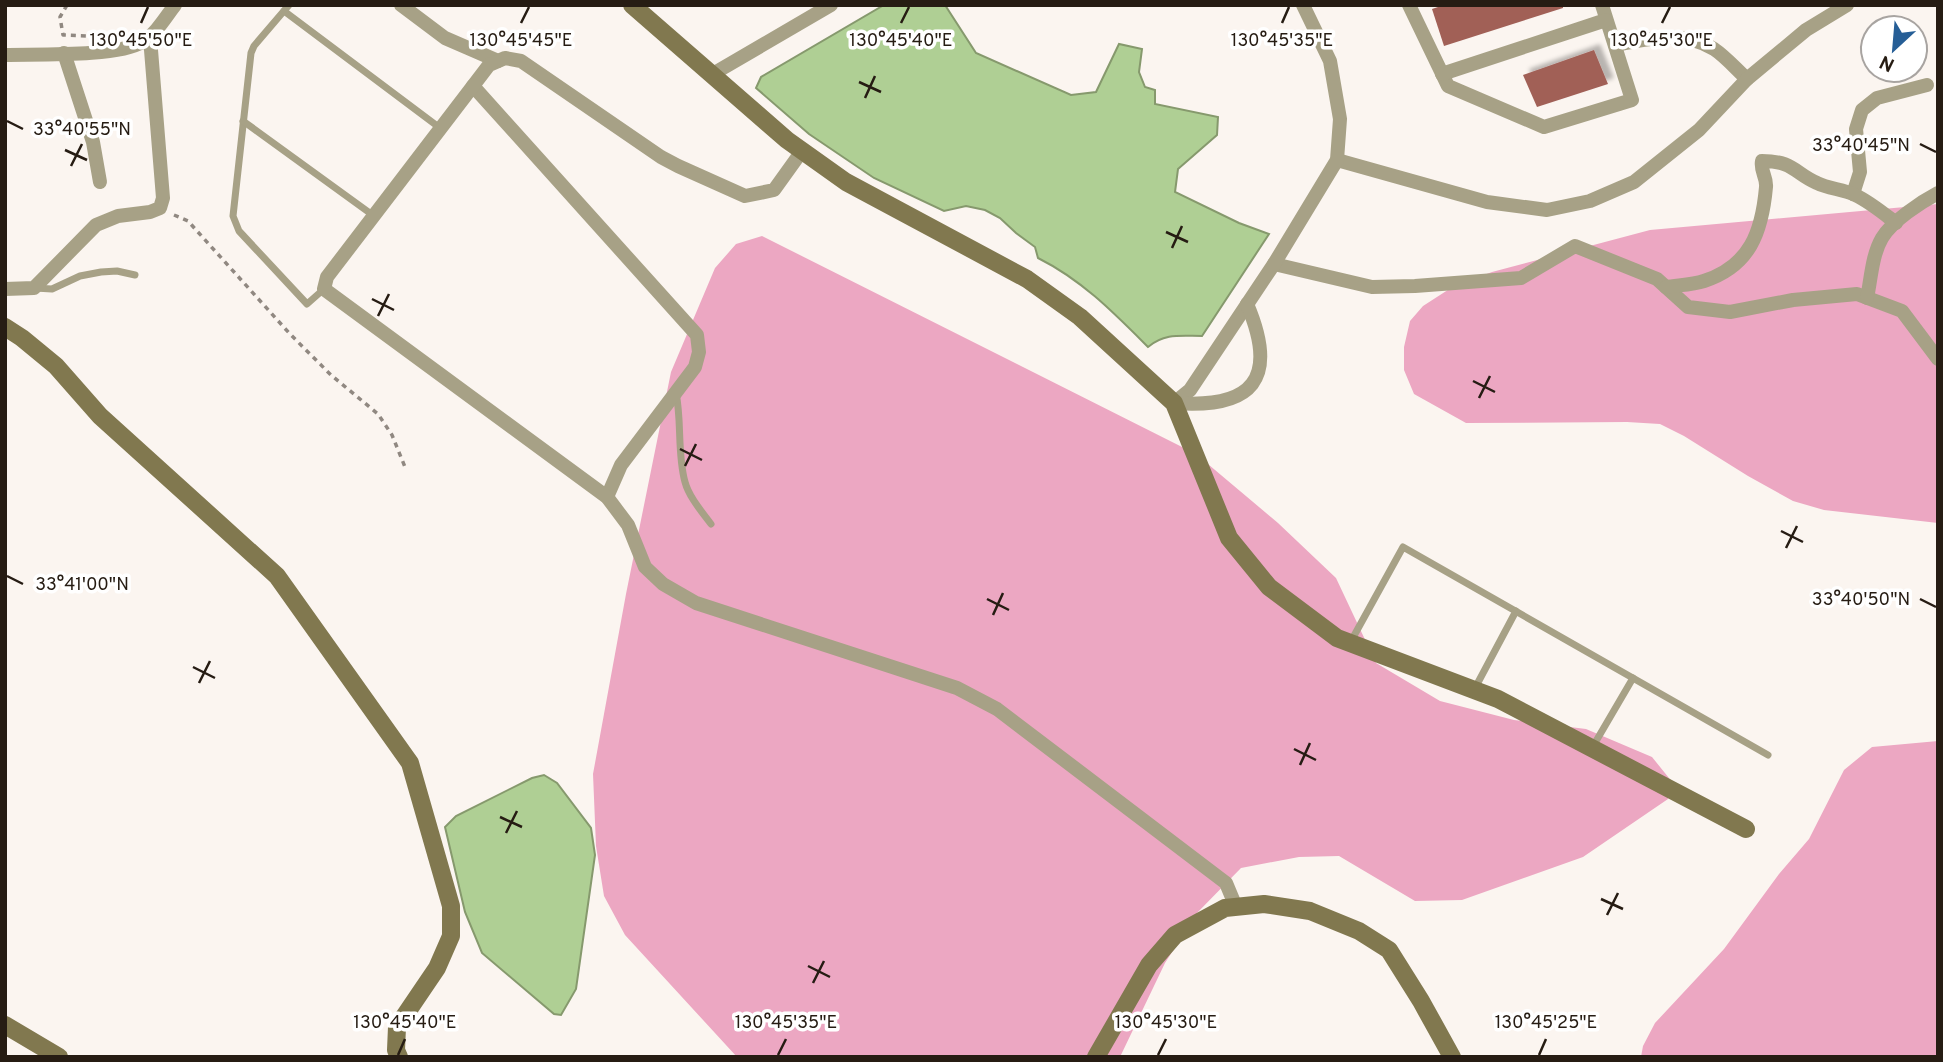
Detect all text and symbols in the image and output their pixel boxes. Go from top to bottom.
north arrow [1859,14,1929,84]
text: 130°45'50"E [89,30,193,53]
text: 130°45'45"E [470,30,572,53]
text: 130°45'40"E [849,30,953,53]
text: 130°45'35"E [1231,30,1333,53]
text: 130°45'30"E [1611,30,1713,53]
text: N [1876,49,1899,76]
text: 33°40'55"N [33,119,131,142]
text: 33°40'45"N [1812,135,1910,158]
text: 33°41'00"N [35,574,129,597]
text: 33°40'50"N [1812,589,1910,612]
text: 130°45'40"E [353,1012,457,1035]
text: 130°45'35"E [735,1012,837,1035]
text: 130°45'30"E [1115,1012,1217,1035]
text: 130°45'25"E [1495,1012,1597,1035]

